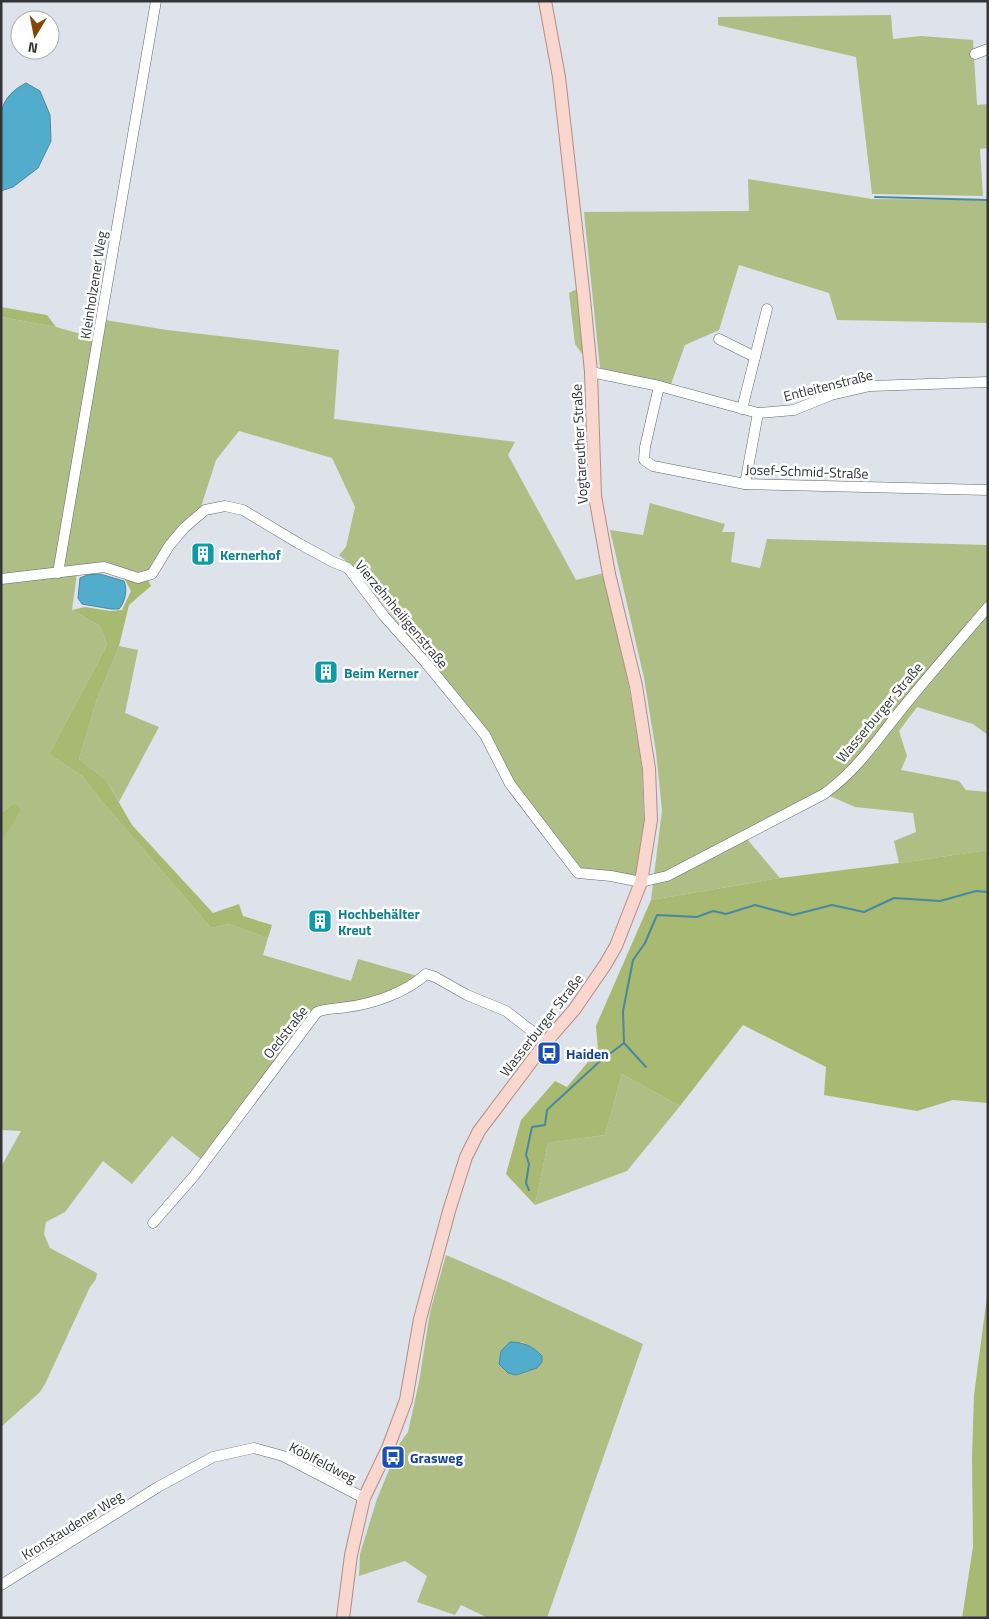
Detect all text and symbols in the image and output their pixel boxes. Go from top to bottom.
north arrow [10,10,60,60]
text: N [26,37,39,59]
street label: Kleinholzener Weg [74,229,112,341]
street label: Entleitenstraße [781,364,875,406]
street label: Vogtareuther Straße [565,383,593,505]
street label: Josef-Schmid-Straße [745,458,869,484]
building icon: Kernerhof [190,541,216,567]
place label: Kernerhof [220,544,281,565]
street label: Vierzehnheiligenstraße [350,555,454,673]
street label: Wasserburger Straße [831,657,927,767]
building icon: Beim Kerner [313,659,339,685]
place label: Beim Kerner [344,662,419,683]
place label: Hochbehälter Kreut [338,903,420,940]
building icon: Hochbehälter Kreut [307,908,333,934]
street label: Wasserburger Straße [494,969,588,1081]
street label: Oedstraße [258,1001,312,1063]
bus stop icon: Haiden [536,1040,562,1066]
place label: Haiden [566,1043,609,1064]
street label: Köblfeldweg [286,1436,360,1488]
bus stop icon: Grasweg [380,1444,406,1470]
place label: Grasweg [410,1447,463,1468]
street label: Kronstaudener Weg [17,1485,127,1565]

